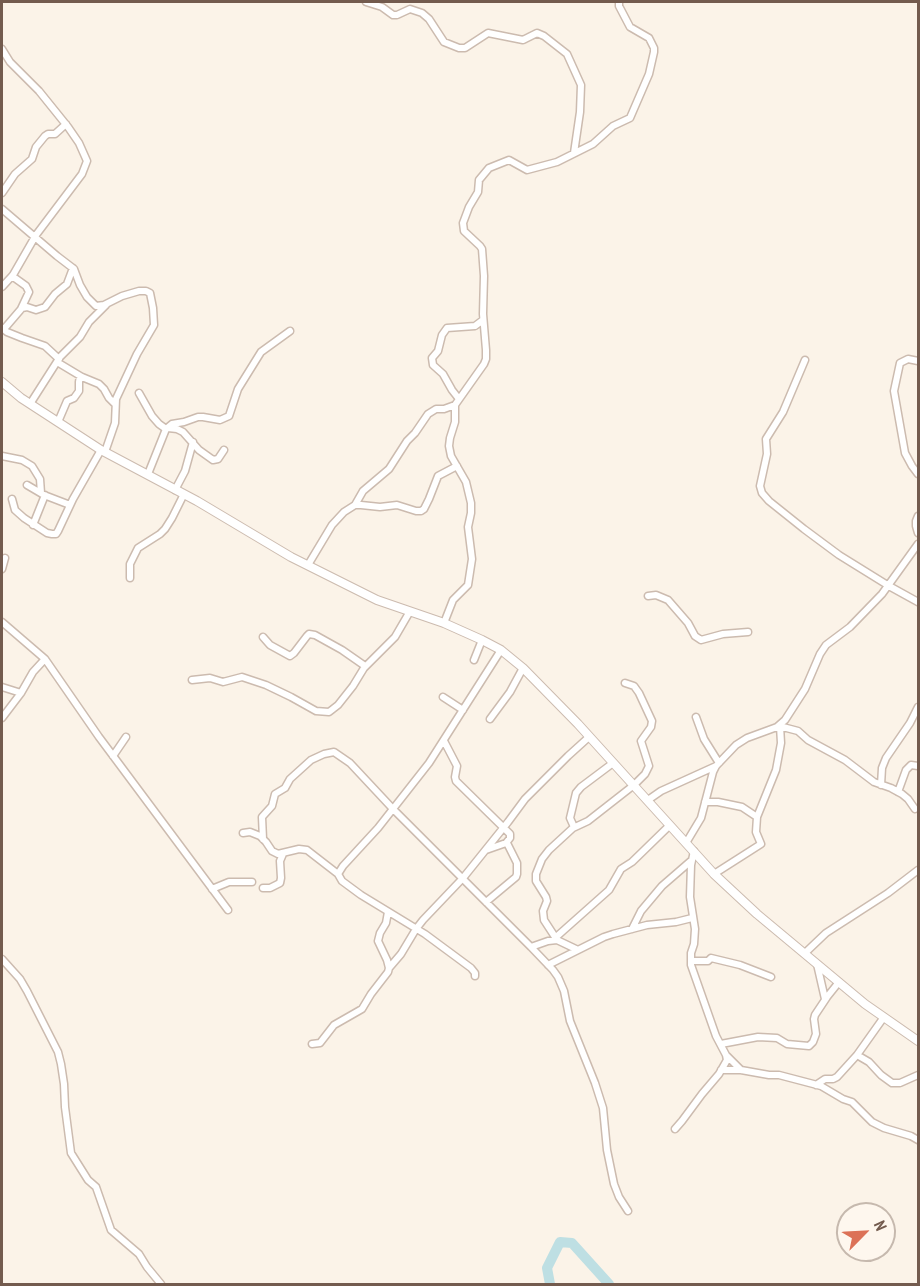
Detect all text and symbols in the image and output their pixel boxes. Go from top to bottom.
north arrow [836,1202,896,1262]
text: N [870,1217,892,1233]

